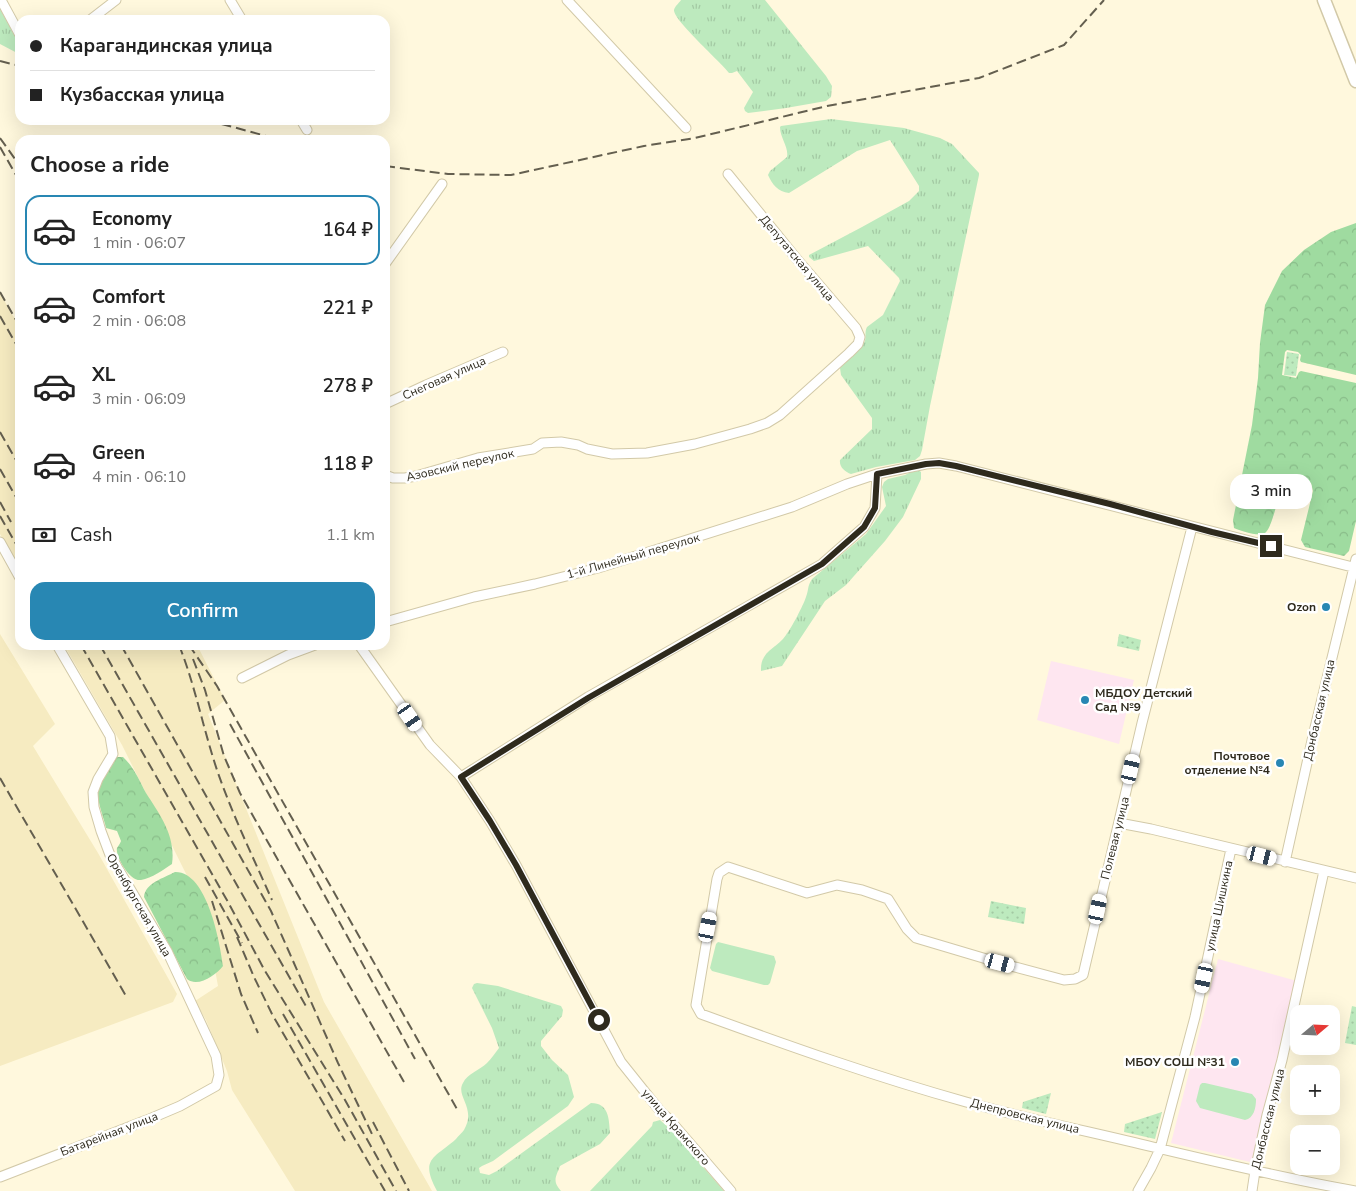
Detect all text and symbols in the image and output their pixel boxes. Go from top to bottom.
text: Карагандинская улица [60,33,273,59]
text: Кузбасская улица [60,82,225,108]
text: Choose a ride [30,150,169,180]
text: Economy [92,206,172,232]
icon: car [32,208,77,253]
street label: Депутатская улица [756,212,838,304]
text: 164 ₽ [322,217,373,243]
text: 1 min · 06:07 [92,232,186,254]
text: Comfort [92,284,165,310]
icon: car [32,286,77,331]
text: 221 ₽ [322,295,373,321]
text: 2 min · 06:08 [92,310,186,332]
street label: Снеговая улица [400,352,488,404]
text: XL [92,362,115,388]
icon: car [32,364,77,409]
text: 278 ₽ [322,373,373,399]
text: 3 min · 06:09 [92,388,186,410]
text: Green [92,440,145,466]
icon: car [32,442,77,487]
street label: Азовский переулок [405,445,516,485]
text: 118 ₽ [322,451,373,477]
text: 4 min · 06:10 [92,466,186,488]
callout: 3 min [1230,474,1312,508]
text: 3 min [1251,480,1291,502]
icon: cash [30,521,58,549]
text: Cash [70,522,112,548]
text: 1.1 km [326,524,375,546]
street label: 1-й Линейный переулок [565,529,702,583]
route end [1260,535,1282,557]
button: Confirm [30,582,375,640]
place label: Ozon [1287,599,1316,615]
marker: Ozon [1320,601,1332,613]
street label: Донбасская улица [1300,658,1338,762]
place label: МБДОУ Детский Сад №9 [1095,685,1192,715]
marker: МБДОУ Детский Сад №9 [1079,694,1091,706]
car [395,700,424,734]
place label: Почтовое отделение №4 [1185,748,1270,778]
car [1120,753,1141,785]
marker: Почтовое отделение №4 [1274,757,1286,769]
street label: Полевая улица [1097,795,1133,881]
car [1245,845,1278,867]
street label: Оренбургская улица [103,850,175,960]
street label: улица Шишкина [1202,859,1236,953]
car [1087,893,1108,925]
car [697,911,718,943]
car [983,952,1016,974]
car [1193,962,1214,994]
north arrow [1290,1005,1340,1055]
map controls [1290,1005,1340,1175]
route start [588,1009,610,1031]
place label: МБОУ СОШ №31 [1125,1054,1225,1070]
marker: МБОУ СОШ №31 [1229,1056,1241,1068]
button: + [1290,1065,1340,1115]
street label: Донбасская улица [1248,1067,1288,1171]
street label: улица Крамского [638,1085,714,1169]
street label: Днепровская улица [969,1095,1081,1137]
street label: Батарейная улица [58,1108,160,1160]
button: − [1290,1125,1340,1175]

